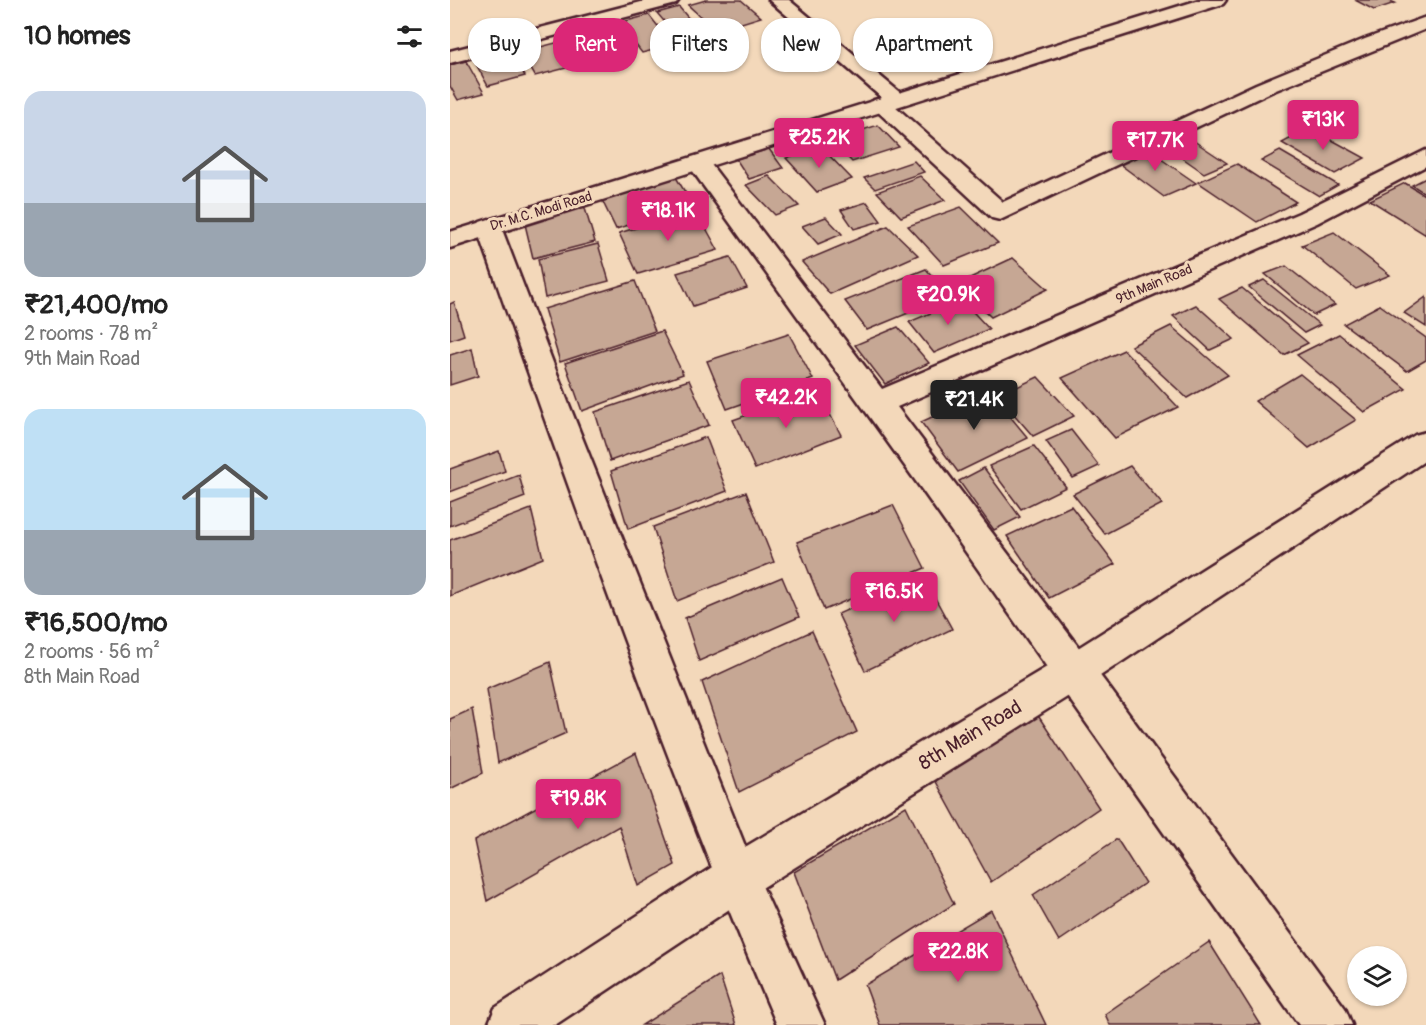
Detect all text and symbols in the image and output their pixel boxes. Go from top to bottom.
chip: Buy [468,18,541,72]
chip: Rent [553,18,638,72]
chip: Filters [650,18,749,72]
chip: New [761,18,841,72]
chip: Apartment [853,18,993,72]
text: 10 homes [24,20,130,52]
icon: filters [393,20,426,53]
pin: ₹13K [1287,100,1359,151]
text: ₹13K [1301,107,1345,132]
pin: ₹25.2K [770,118,868,169]
pin: ₹17.7K [1106,121,1204,172]
text: ₹25.2K [788,125,850,150]
text: ₹17.7K [1126,128,1184,153]
icon: home [171,130,279,238]
street label: Dr. M.C. Modi Road [488,187,594,235]
pin: ₹18.1K [619,191,717,242]
text: ₹18.1K [641,198,695,223]
street label: 9th Main Road [1113,260,1195,308]
pin: ₹20.9K [899,275,997,326]
text: ₹20.9K [916,282,980,307]
text: ₹21,400/mo [24,289,168,321]
text: 2 rooms · 78 m² [24,321,158,346]
text: 9th Main Road [24,346,140,371]
pin: ₹42.2K [737,378,835,429]
pin: ₹21.4K [925,380,1023,431]
text: ₹42.2K [755,385,817,410]
text: ₹21.4K [944,387,1004,412]
icon: home [171,448,279,556]
pin: ₹16.5K [845,572,943,623]
text: ₹16.5K [865,579,923,604]
text: ₹16,500/mo [24,607,168,639]
text: 2 rooms · 56 m² [24,639,160,664]
text: 8th Main Road [24,664,140,689]
street label: 8th Main Road [914,694,1026,776]
pin: ₹19.8K [529,779,627,830]
text: ₹19.8K [550,786,606,811]
pin: ₹22.8K [909,932,1007,983]
text: ₹22.8K [928,939,988,964]
map controls [1347,946,1407,1006]
button: layers [1347,946,1407,1006]

